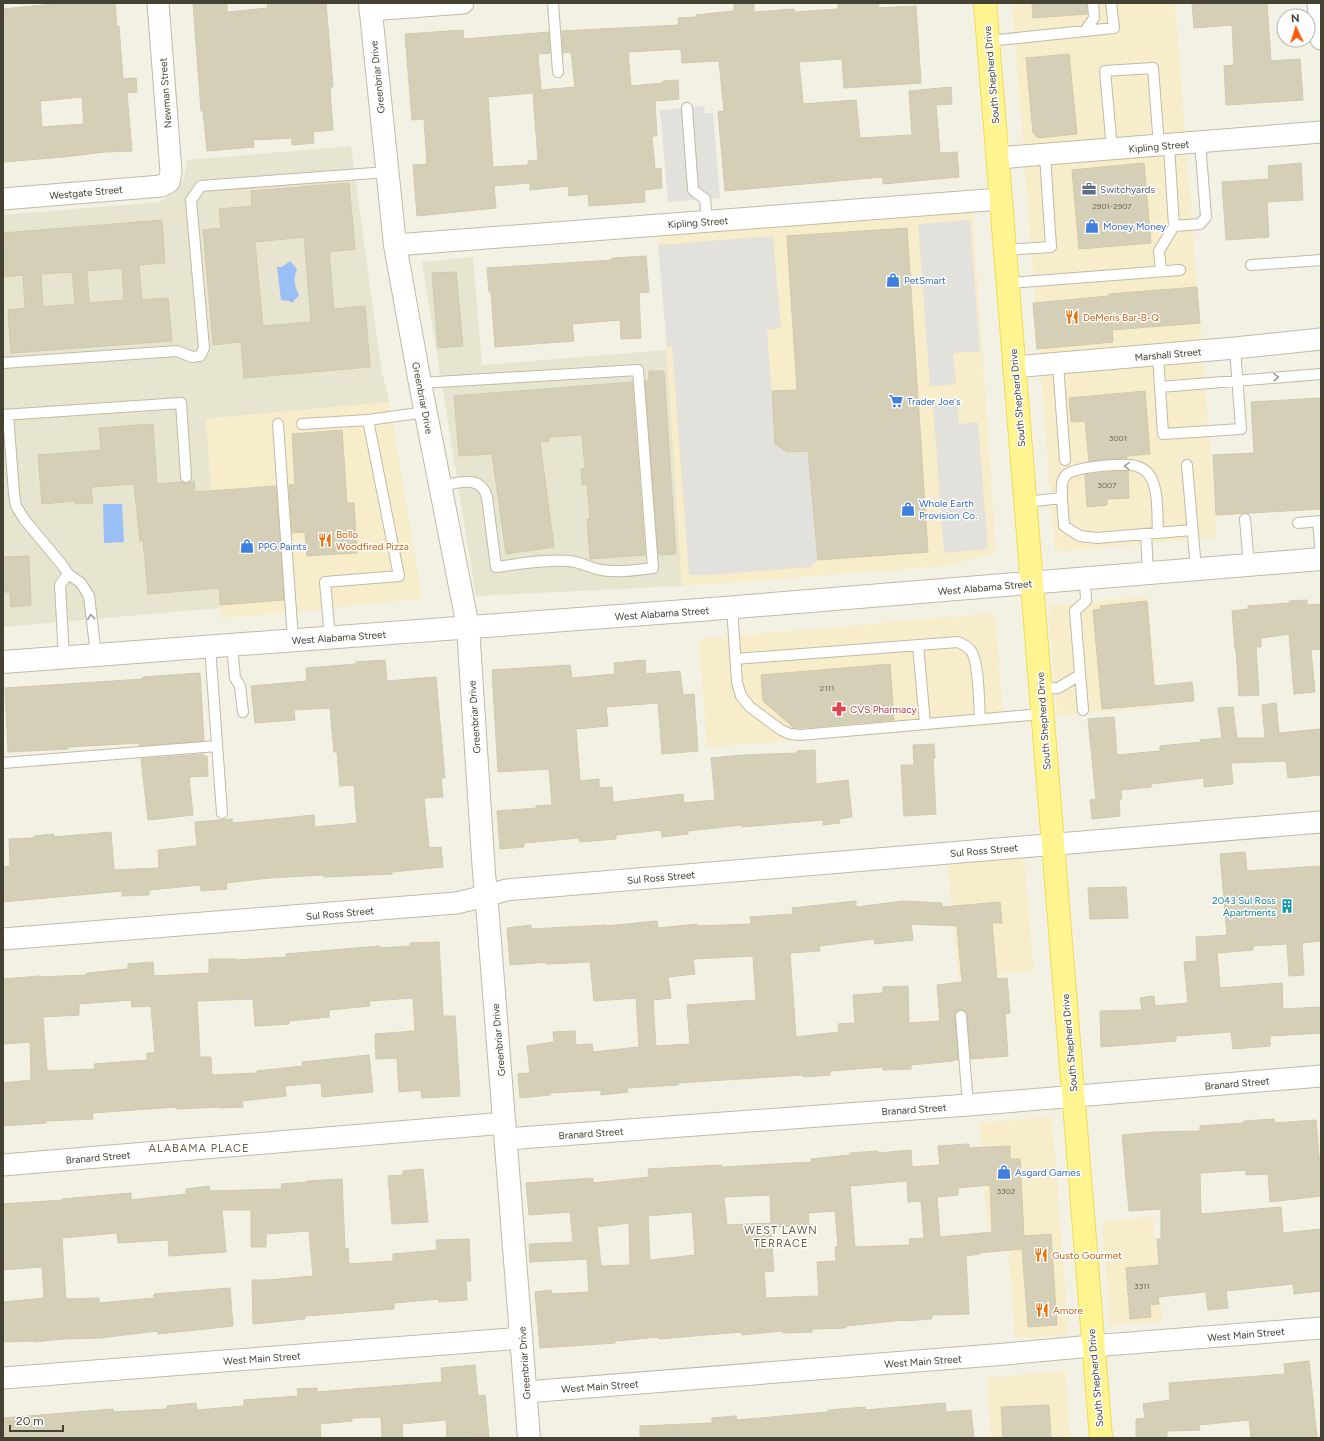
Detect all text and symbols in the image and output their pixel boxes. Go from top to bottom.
north arrow [1276,8,1316,48]
text: N [1291,12,1300,25]
street label: South Shepherd Drive [981,25,1002,124]
street label: Greenbriar Drive [367,39,388,114]
street label: Newman Street [157,57,174,129]
street label: Kipling Street [1128,137,1190,156]
office icon: Switchyards [1081,181,1097,197]
street label: Westgate Street [49,183,124,202]
place label: Switchyards [1100,183,1155,196]
house number: 2901-2907 [1092,201,1132,211]
street label: Kipling Street [667,214,729,231]
shop icon: Money Money [1084,218,1100,234]
place label: Money Money [1103,220,1167,233]
shop icon: PetSmart [885,272,901,288]
place label: PetSmart [904,274,946,287]
restaurant icon: DeMeris Bar-B-Q [1064,309,1080,325]
place label: DeMeris Bar-B-Q [1083,311,1159,324]
street label: Marshall Street [1134,345,1202,364]
street label: South Shepherd Drive [1007,348,1028,447]
street label: Greenbriar Drive [409,361,436,436]
one-way arrow [1273,373,1279,382]
supermarket icon: Trader Joe's [888,393,904,409]
place label: Trader Joe's [907,395,961,408]
house number: 3001 [1109,433,1127,443]
one-way arrow [1123,461,1130,470]
house number: 3007 [1098,480,1117,490]
place label: Whole Earth Provision Co. [919,497,977,522]
shop icon: Whole Earth Provision Co. [900,501,916,517]
place label: Bollo Woodfired Pizza [336,528,409,553]
restaurant icon: Bollo Woodfired Pizza [317,532,333,548]
shop icon: PPG Paints [239,538,255,554]
place label: PPG Paints [258,540,307,553]
street label: West Alabama Street [937,577,1033,598]
street label: West Alabama Street [614,604,710,623]
one-way arrow [87,614,96,620]
street label: West Alabama Street [291,628,387,647]
street label: South Shepherd Drive [1034,671,1053,770]
street label: Greenbriar Drive [465,680,484,754]
house number: 2111 [820,683,834,693]
pharmacy icon: CVS Pharmacy [831,701,847,717]
place label: CVS Pharmacy [850,703,917,716]
street label: Sul Ross Street [949,841,1019,860]
street label: Sul Ross Street [626,868,696,887]
place label: 2043 Sul Ross Apartments [1212,894,1276,919]
building icon: 2043 Sul Ross Apartments [1279,898,1295,914]
street label: Sul Ross Street [305,904,375,923]
street label: South Shepherd Drive [1059,993,1080,1092]
street label: Greenbriar Drive [489,1002,508,1077]
street label: Branard Street [1204,1074,1270,1093]
street label: Branard Street [881,1101,947,1118]
street label: Branard Street [558,1125,624,1142]
district label: ALABAMA PLACE [149,1142,250,1155]
street label: Branard Street [65,1148,131,1167]
shop icon: Asgard Games [996,1164,1012,1180]
place label: Asgard Games [1015,1166,1081,1179]
house number: 3302 [997,1186,1015,1196]
district label: WEST LAWN TERRACE [744,1224,818,1250]
restaurant icon: Gusto Gourmet [1033,1247,1049,1263]
place label: Gusto Gourmet [1052,1249,1122,1262]
house number: 3311 [1134,1281,1150,1291]
restaurant icon: Amore [1034,1302,1050,1318]
place label: Amore [1053,1304,1083,1317]
street label: West Main Street [1207,1325,1285,1344]
street label: Greenbriar Drive [515,1326,534,1400]
street label: South Shepherd Drive [1085,1328,1106,1427]
street label: West Main Street [223,1349,301,1368]
street label: West Main Street [884,1352,962,1371]
street label: West Main Street [561,1377,639,1396]
scale bar [10,1407,63,1433]
text: 20 m [16,1414,44,1428]

